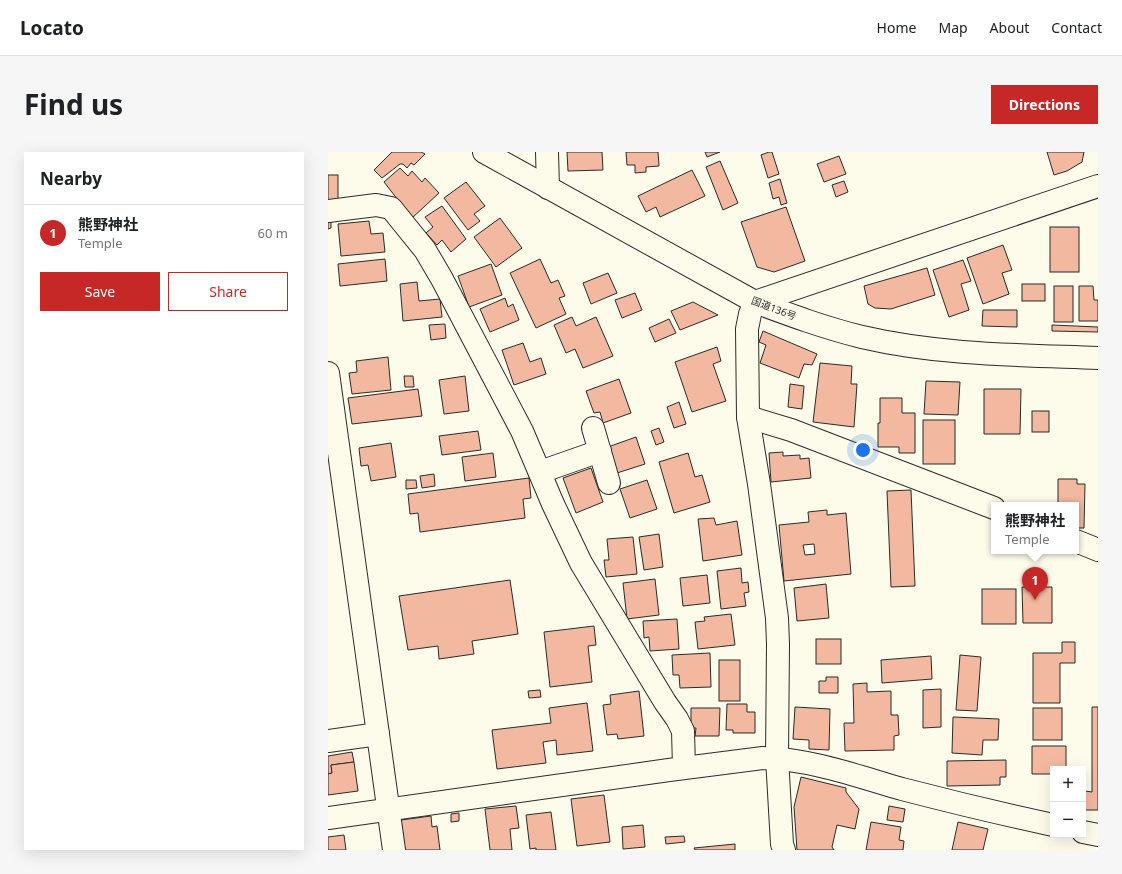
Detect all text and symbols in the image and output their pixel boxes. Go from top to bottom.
text: Locato [20,15,84,41]
text: Home [877,18,916,37]
text: Map [938,18,968,37]
text: About [990,18,1029,37]
text: Contact [1051,18,1102,37]
text: Find us [24,85,123,123]
button: Directions [991,85,1098,124]
text: Nearby [40,167,102,190]
text: 熊野神社 [78,214,138,234]
text: 1 [49,224,57,242]
text: 60 m [258,224,288,242]
text: Temple [78,234,123,252]
button: Save [40,272,160,311]
button: Share [168,272,288,311]
street label: 国道136号 [749,293,799,323]
your location [853,440,873,460]
popup [991,502,1079,554]
text: 熊野神社 [1005,510,1065,530]
text: Temple [1005,530,1049,548]
pin: 1 [1022,567,1048,600]
map controls [1050,766,1086,838]
button: + [1050,766,1086,802]
button: − [1050,802,1086,838]

